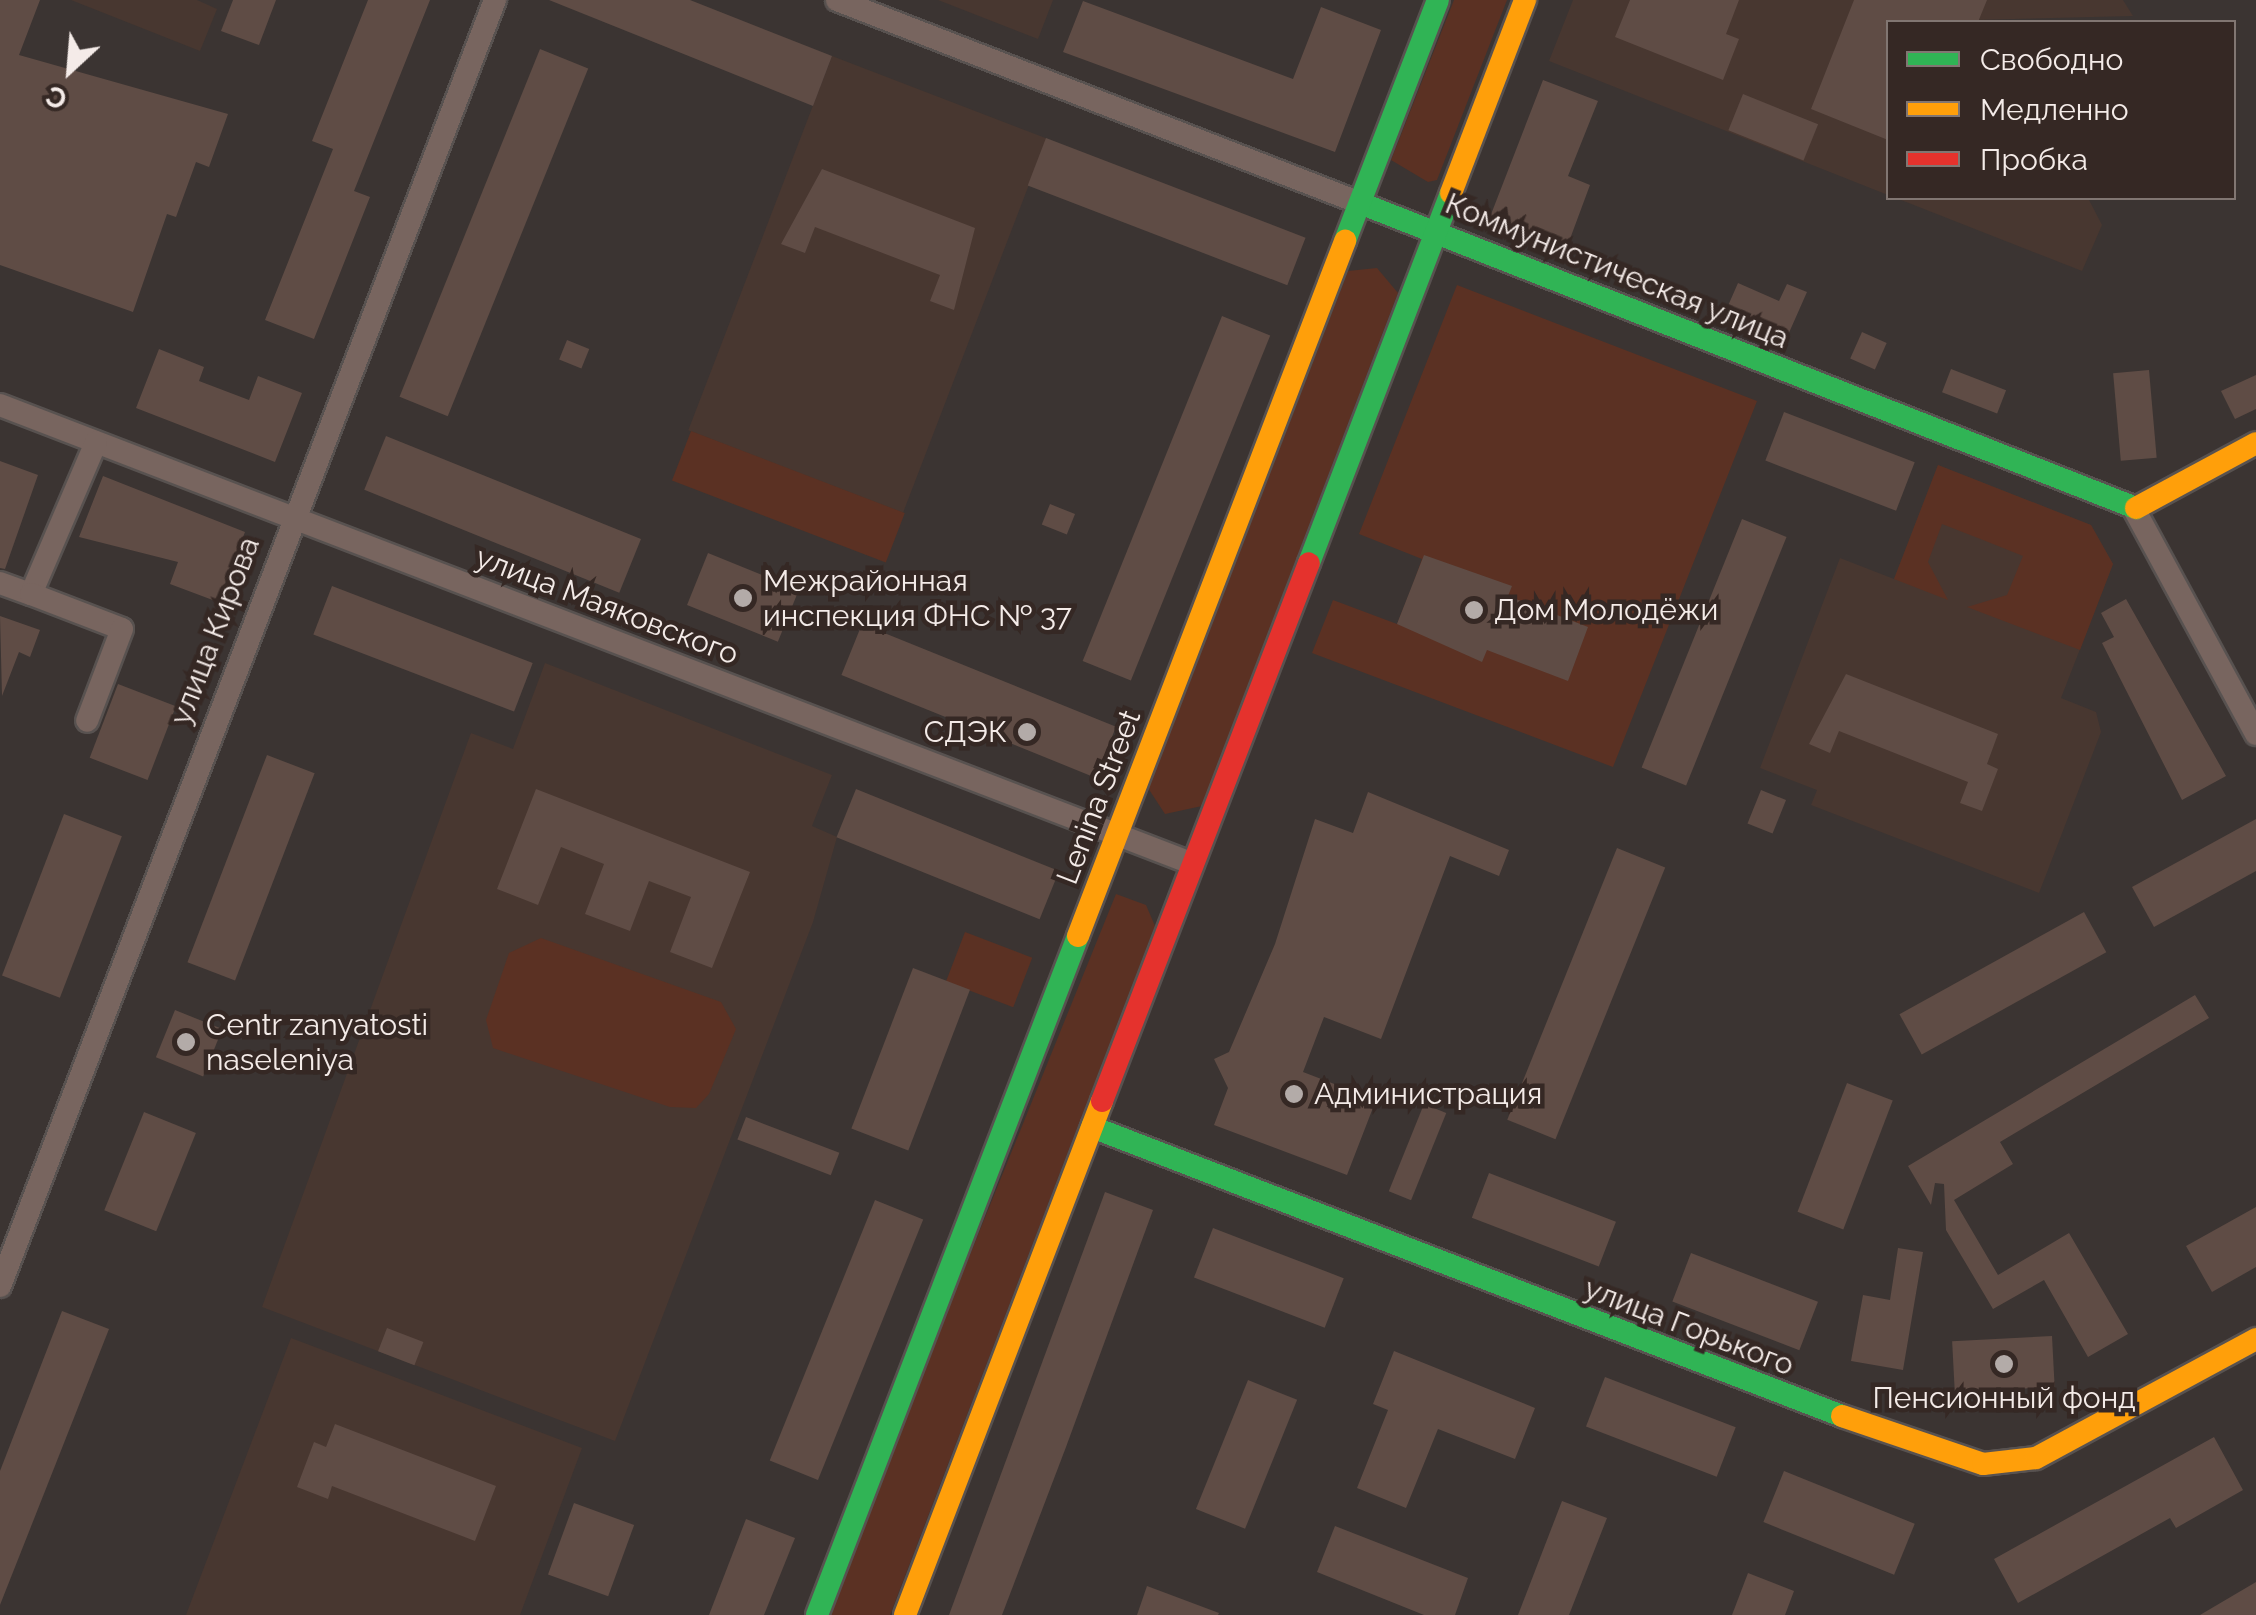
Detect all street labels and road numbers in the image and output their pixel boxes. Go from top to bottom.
street label: Коммунистическая улица [1440,185,1794,357]
street label: улица Кирова [163,532,267,730]
street label: улица Маяковского [471,539,743,673]
street label: Lenina Street [1049,705,1149,889]
street label: улица Горького [1579,1270,1799,1384]

